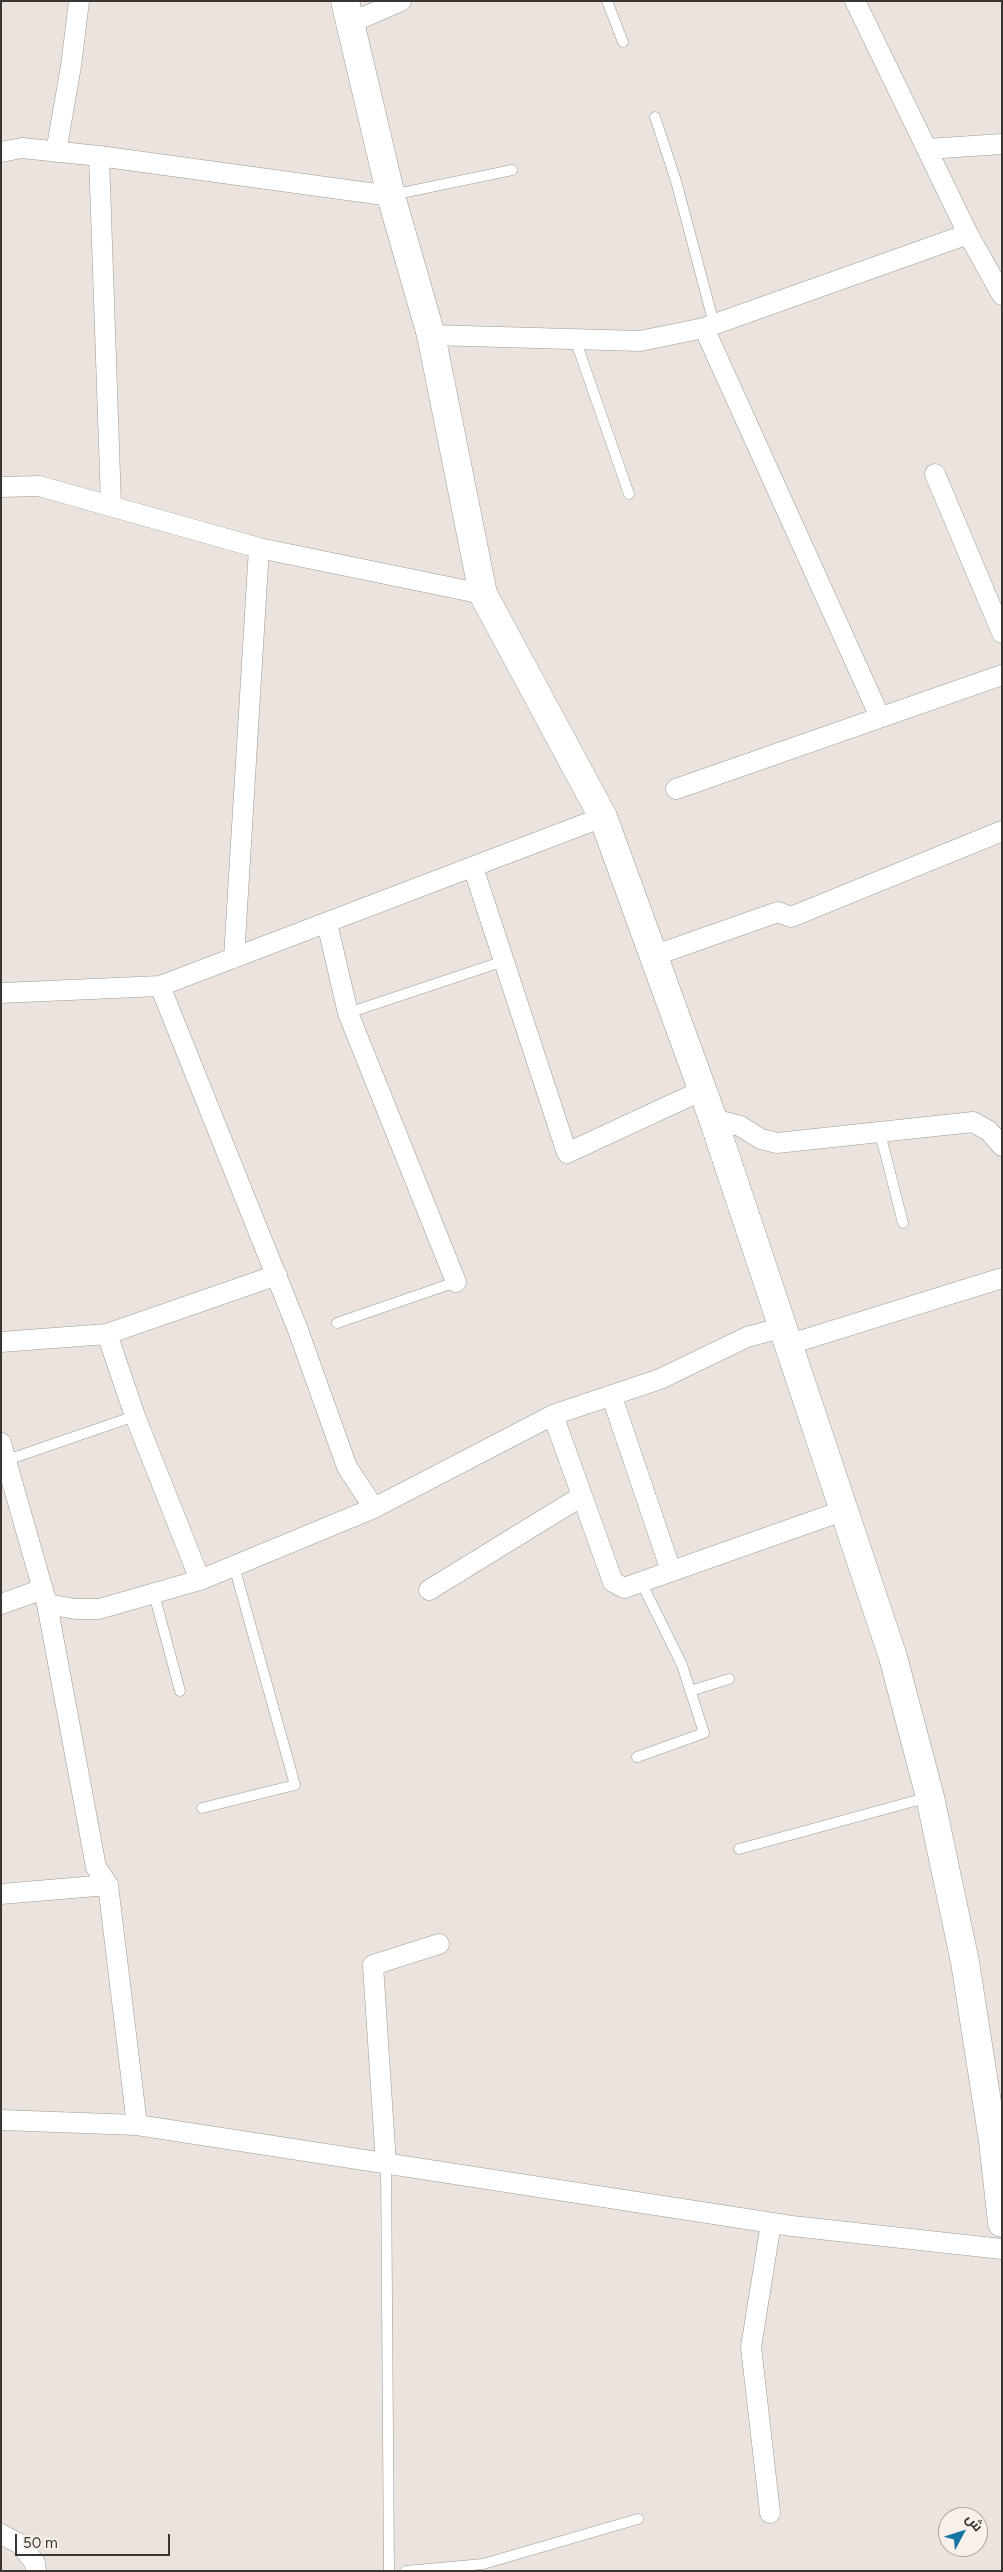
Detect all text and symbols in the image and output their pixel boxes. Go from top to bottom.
north arrow [938,2507,988,2557]
text: ش [962,2510,986,2535]
scale bar [18,2524,172,2556]
text: 50 m [23,2534,58,2552]

